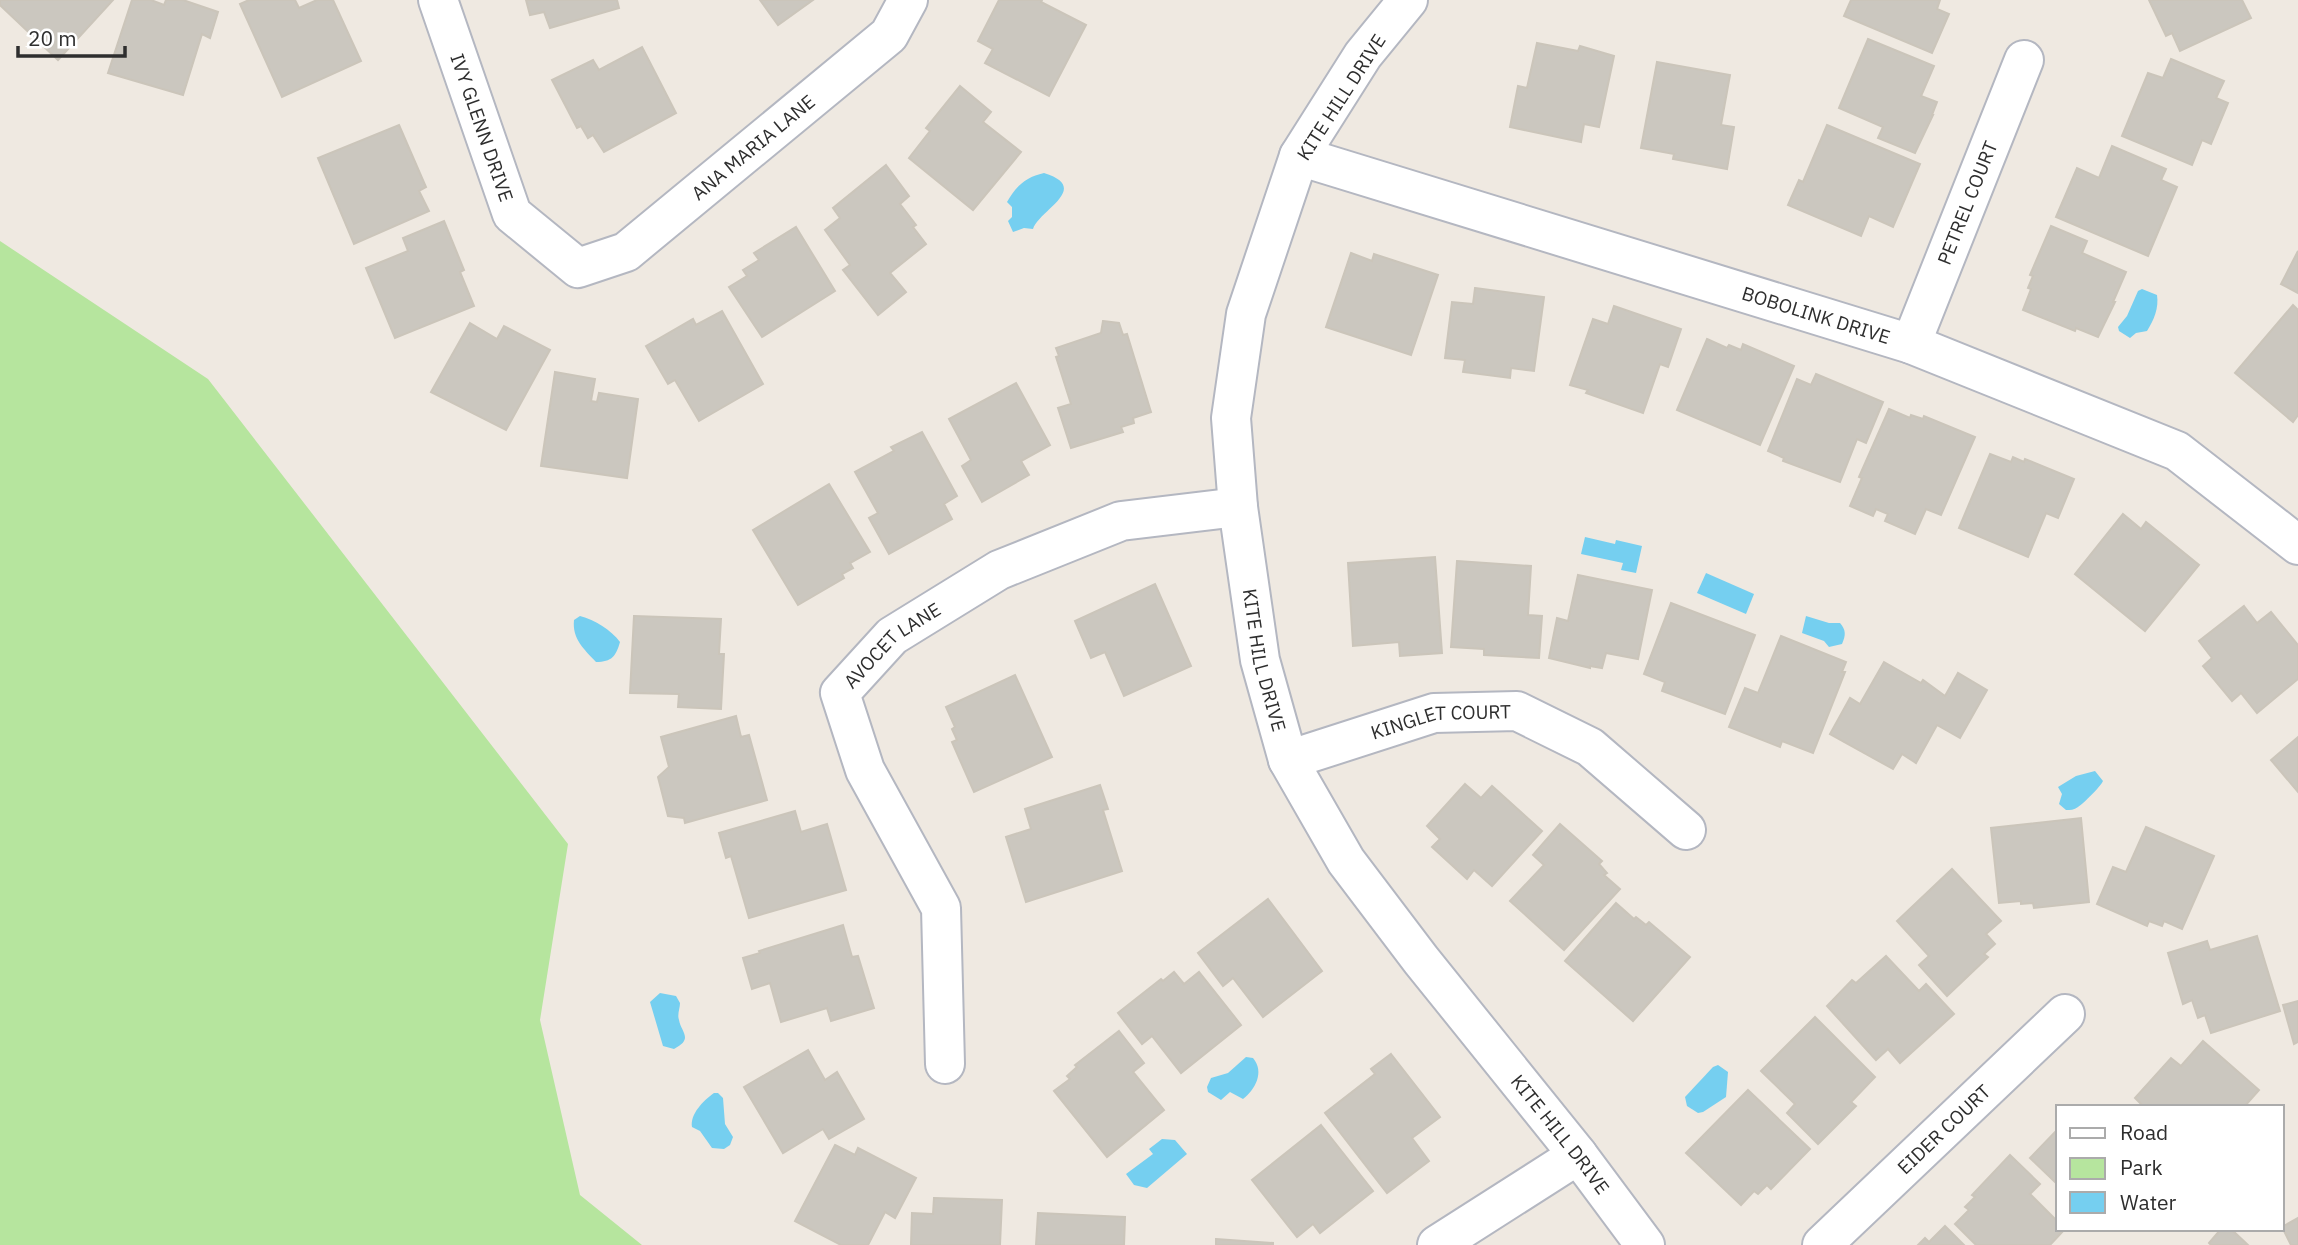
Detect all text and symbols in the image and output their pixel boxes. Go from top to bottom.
scale bar [18,14,124,58]
text: 20 m [28,24,77,52]
street label: KITE HILL DRIVE [1291,29,1391,165]
street label: IVY GLENN DRIVE [445,50,519,205]
street label: ANA MARIA LANE [686,89,820,205]
street label: PETREL COURT [1932,137,2003,268]
street label: BOBOLINK DRIVE [1739,281,1893,349]
street label: KITE HILL DRIVE [1238,587,1291,734]
street label: AVOCET LANE [838,597,945,693]
street label: KINGLET COURT [1368,699,1511,745]
street label: KITE HILL DRIVE [1506,1070,1615,1199]
street label: EIDER COURT [1892,1079,1995,1179]
legend [2056,1105,2284,1231]
text: Road [2120,1118,2168,1146]
text: Park [2120,1153,2163,1181]
text: Water [2120,1188,2177,1216]

